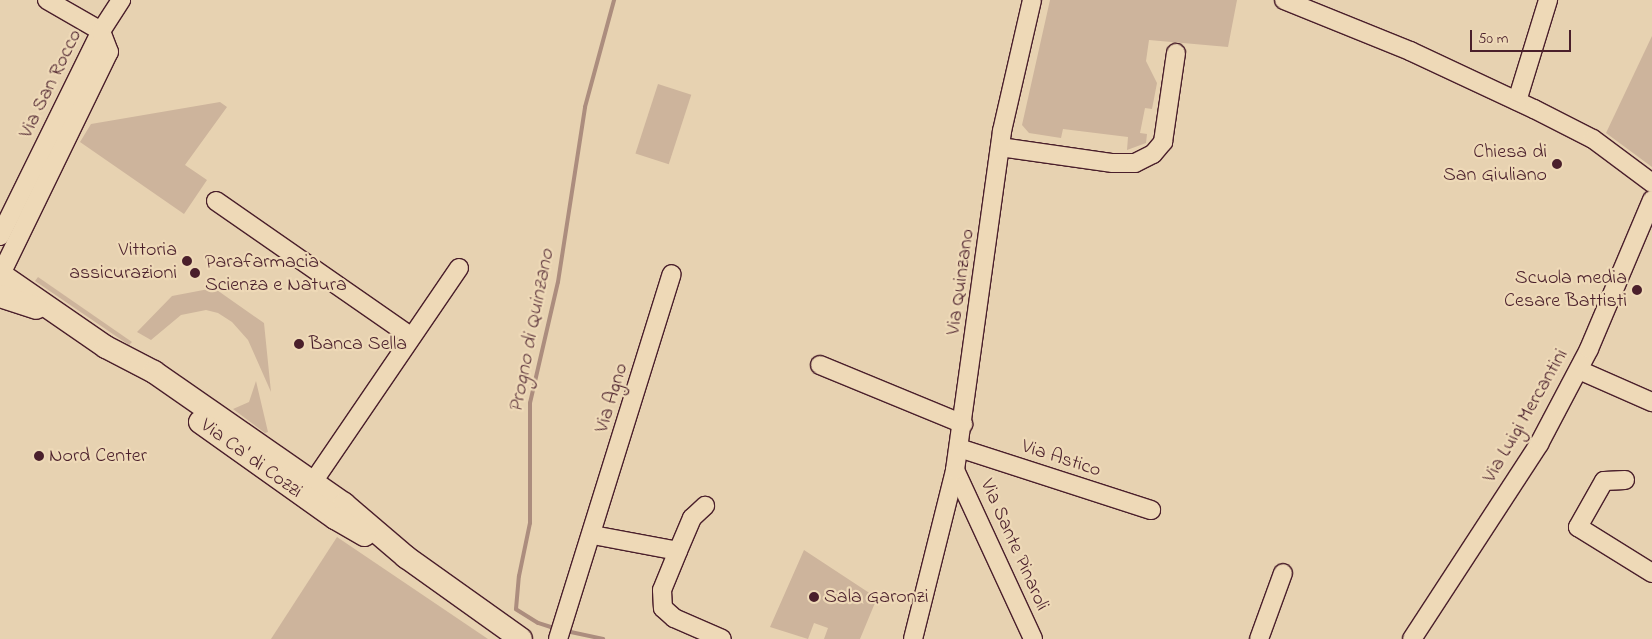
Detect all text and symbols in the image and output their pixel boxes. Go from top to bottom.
scale bar [1472,20,1573,52]
street label: Via San Rocco [14,26,88,142]
text: 50 m [1478,28,1508,50]
place label: Chiesa di San Giuliano [1443,140,1547,187]
marker: Chiesa di San Giuliano [1551,158,1563,170]
street label: Via Quinzano [942,227,980,337]
place label: Vittoria assicurazioni [69,238,177,285]
water label: Progno di Quinzano [504,247,560,415]
place label: Parafarmacia Scienza e Natura [205,250,347,297]
marker: Vittoria assicurazioni [181,255,193,267]
place label: Scuola media Cesare Battisti [1504,266,1627,313]
marker: Parafarmacia Scienza e Natura [189,267,201,279]
marker: Scuola media Cesare Battisti [1631,284,1643,296]
place label: Banca Sella [309,332,407,356]
marker: Banca Sella [293,338,305,350]
street label: Via Luigi Mercantini [1478,345,1574,487]
street label: Via Agno [590,360,634,436]
street label: Via Ca' di Cozzi [195,414,307,504]
street label: Via Astico [1018,435,1104,483]
place label: Nord Center [49,444,147,468]
marker: Nord Center [33,450,45,462]
street label: Via Sante Pinaroli [974,475,1054,615]
place label: Sala Garonzi [824,585,929,609]
marker: Sala Garonzi [808,591,820,603]

